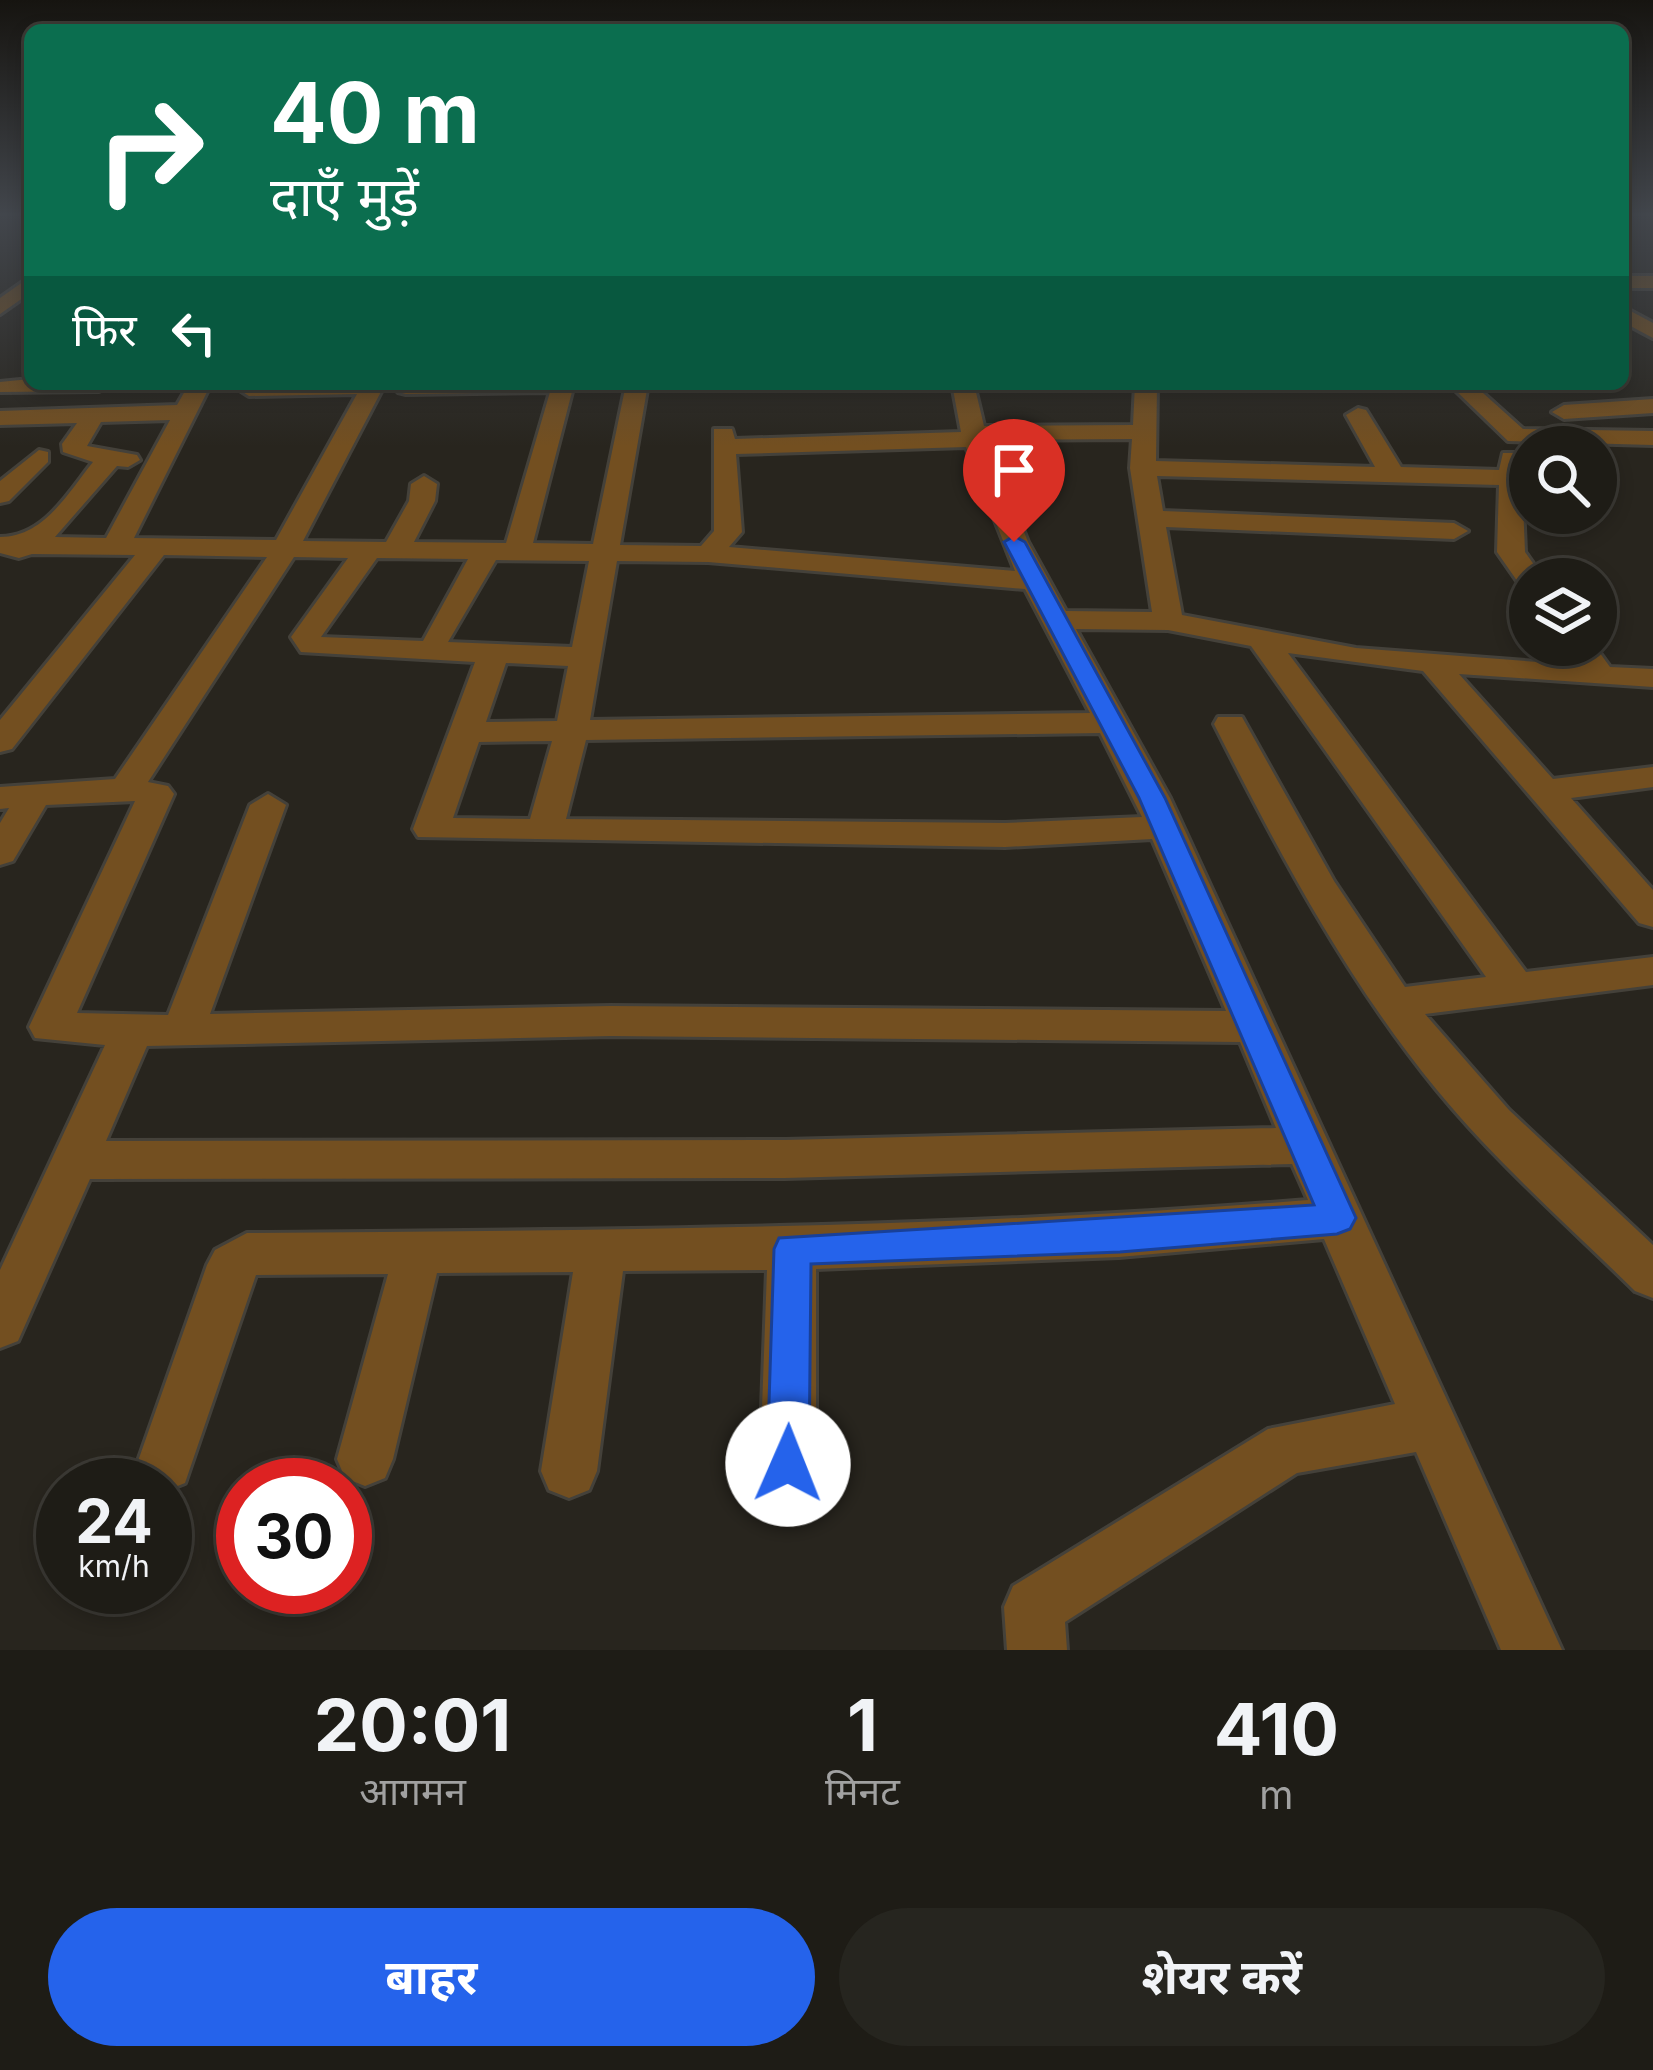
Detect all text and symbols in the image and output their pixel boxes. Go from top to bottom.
text: 40 m [270,62,480,163]
icon: right [72,72,228,228]
text: दाएँ मुड़ें [270,164,419,229]
icon: left [161,300,227,366]
text: फिर [72,302,137,357]
pin [963,419,1065,542]
map controls [1509,426,1617,666]
button: search [1509,426,1617,534]
icon: arrive [981,437,1047,503]
button: layers [1509,558,1617,666]
position arrow [725,1401,851,1527]
speed limit sign: 30 [216,1458,372,1614]
text: 24 [75,1485,153,1557]
text: km/h [78,1548,150,1584]
text: 20:01 [314,1681,511,1768]
text: 1 [847,1681,878,1768]
text: 410 [1214,1685,1339,1772]
text: आगमन [359,1767,466,1814]
text: मिनट [825,1767,900,1814]
text: m [1259,1771,1293,1818]
button: बाहर [48,1908,815,2046]
button: शेयर करें [839,1908,1605,2046]

